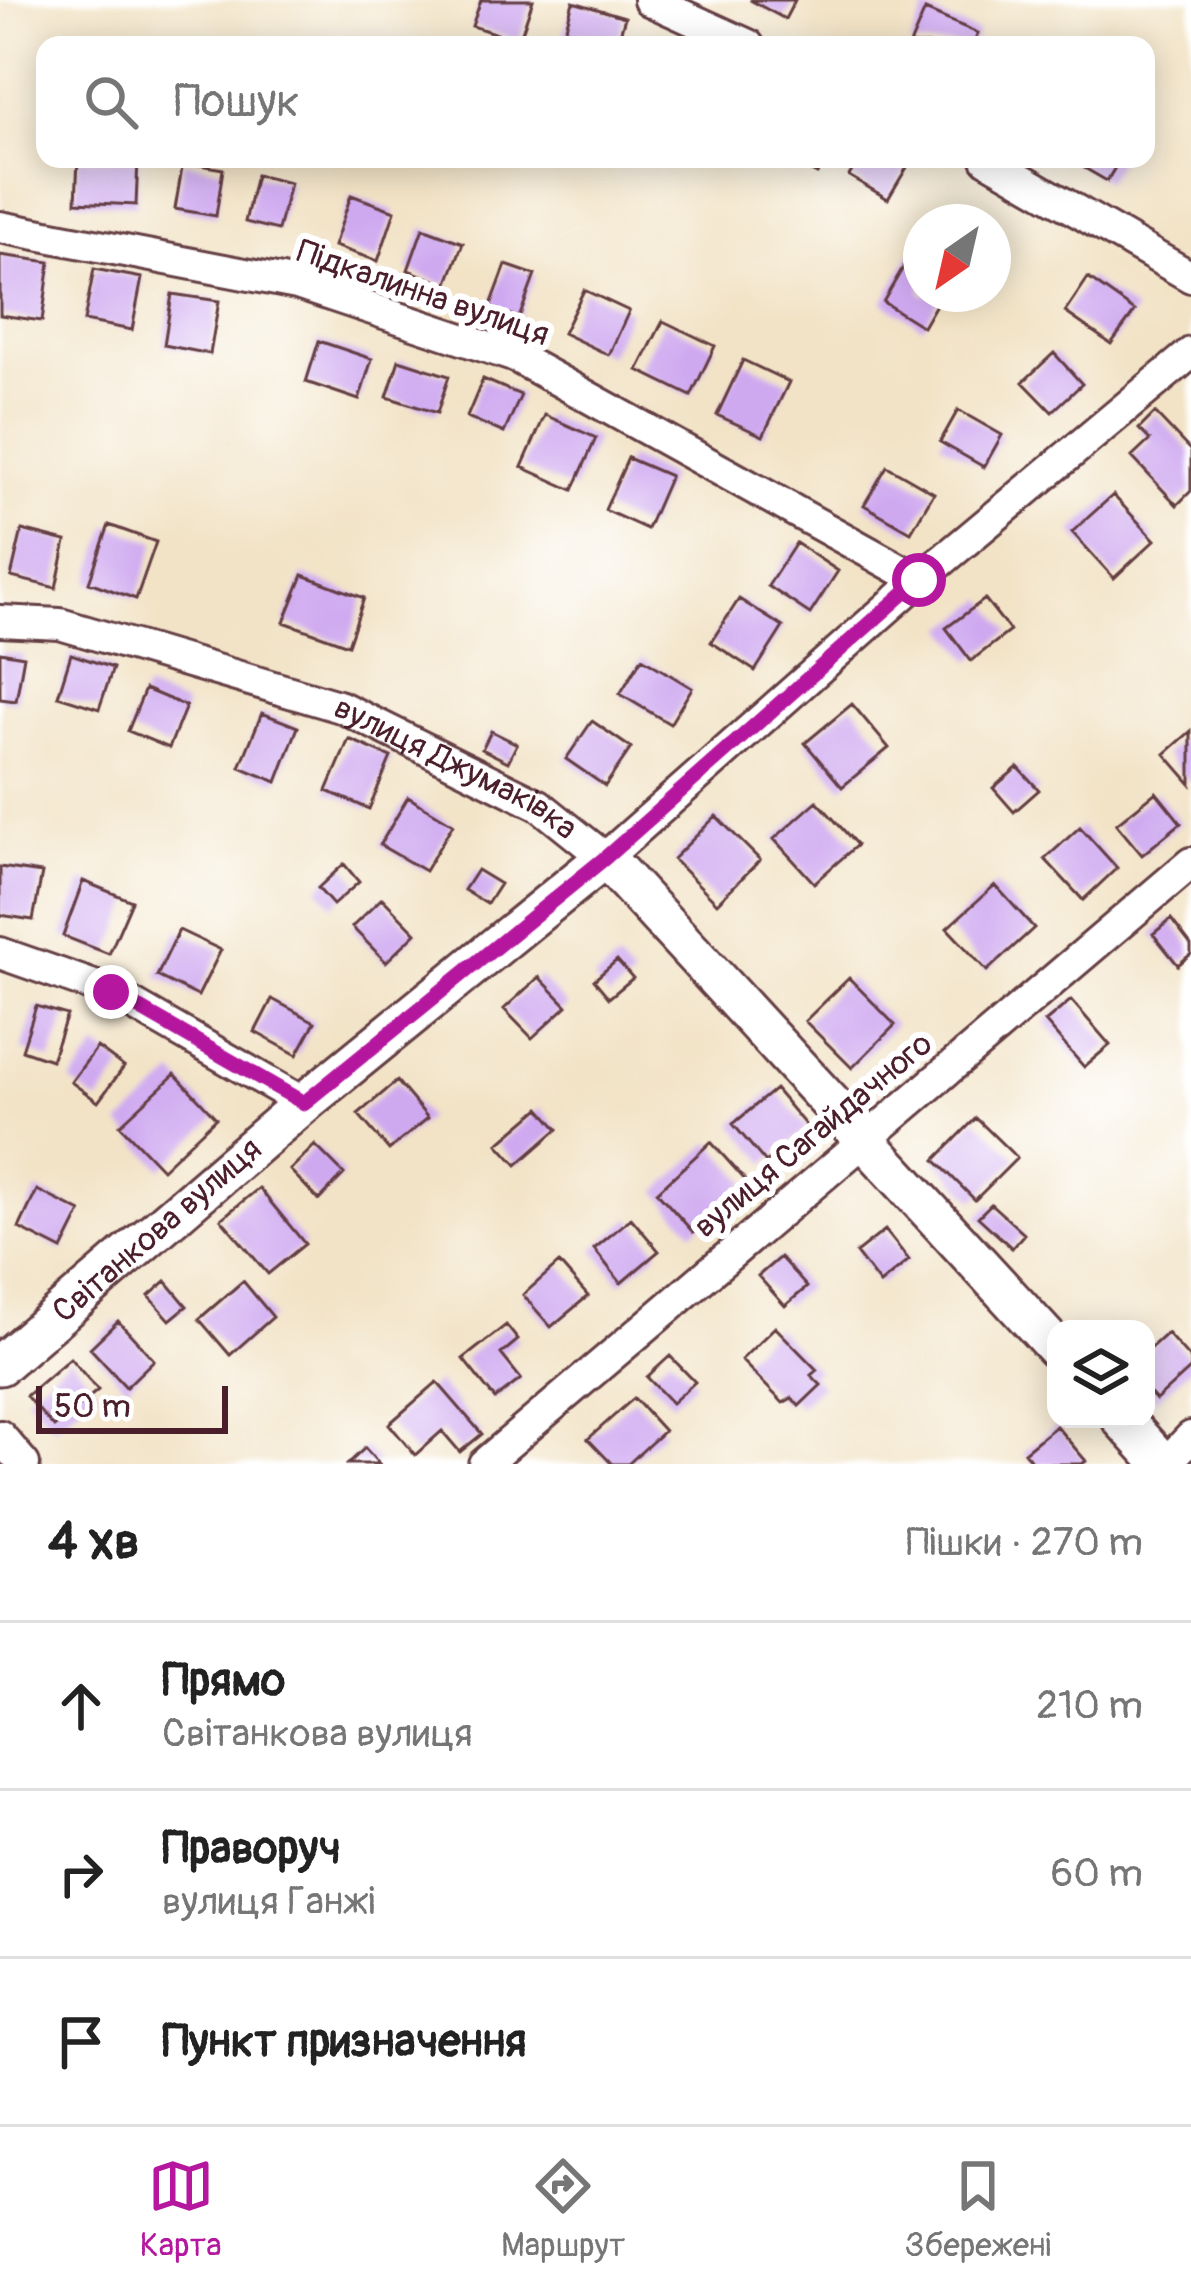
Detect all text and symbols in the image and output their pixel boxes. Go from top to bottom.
search box [36,36,1155,168]
icon: search [78,69,144,135]
text: Пошук [174,74,299,130]
north arrow [903,204,1011,312]
street label: Підкалинна вулиця [292,231,554,355]
route start [892,553,946,607]
street label: вулиця Джумаківка [328,686,586,848]
route end [84,965,138,1019]
street label: вулиця Сагайдачного [685,1023,941,1247]
street label: Світанкова вулиця [44,1128,270,1331]
map controls [1047,1320,1155,1428]
button: layers [1047,1320,1155,1428]
scale bar [36,1380,228,1433]
text: 50 m [54,1386,131,1427]
text: 4 хв [48,1510,139,1574]
text: Пішки · 270 m [906,1518,1143,1567]
text: Прямо [162,1653,285,1709]
icon: ahead [48,1673,114,1739]
text: 210 m [1036,1681,1143,1730]
text: Світанкова вулиця [162,1709,473,1758]
text: Праворуч [162,1821,341,1877]
icon: right [48,1841,114,1907]
text: 60 m [1051,1849,1143,1898]
text: вулиця Ганжі [162,1877,375,1926]
icon: arrive [48,2009,114,2075]
text: Пункт призначення [162,2014,526,2070]
tab: Карта [140,2153,222,2266]
tab: Маршрут [501,2153,625,2266]
tab: Збережені [905,2153,1051,2266]

